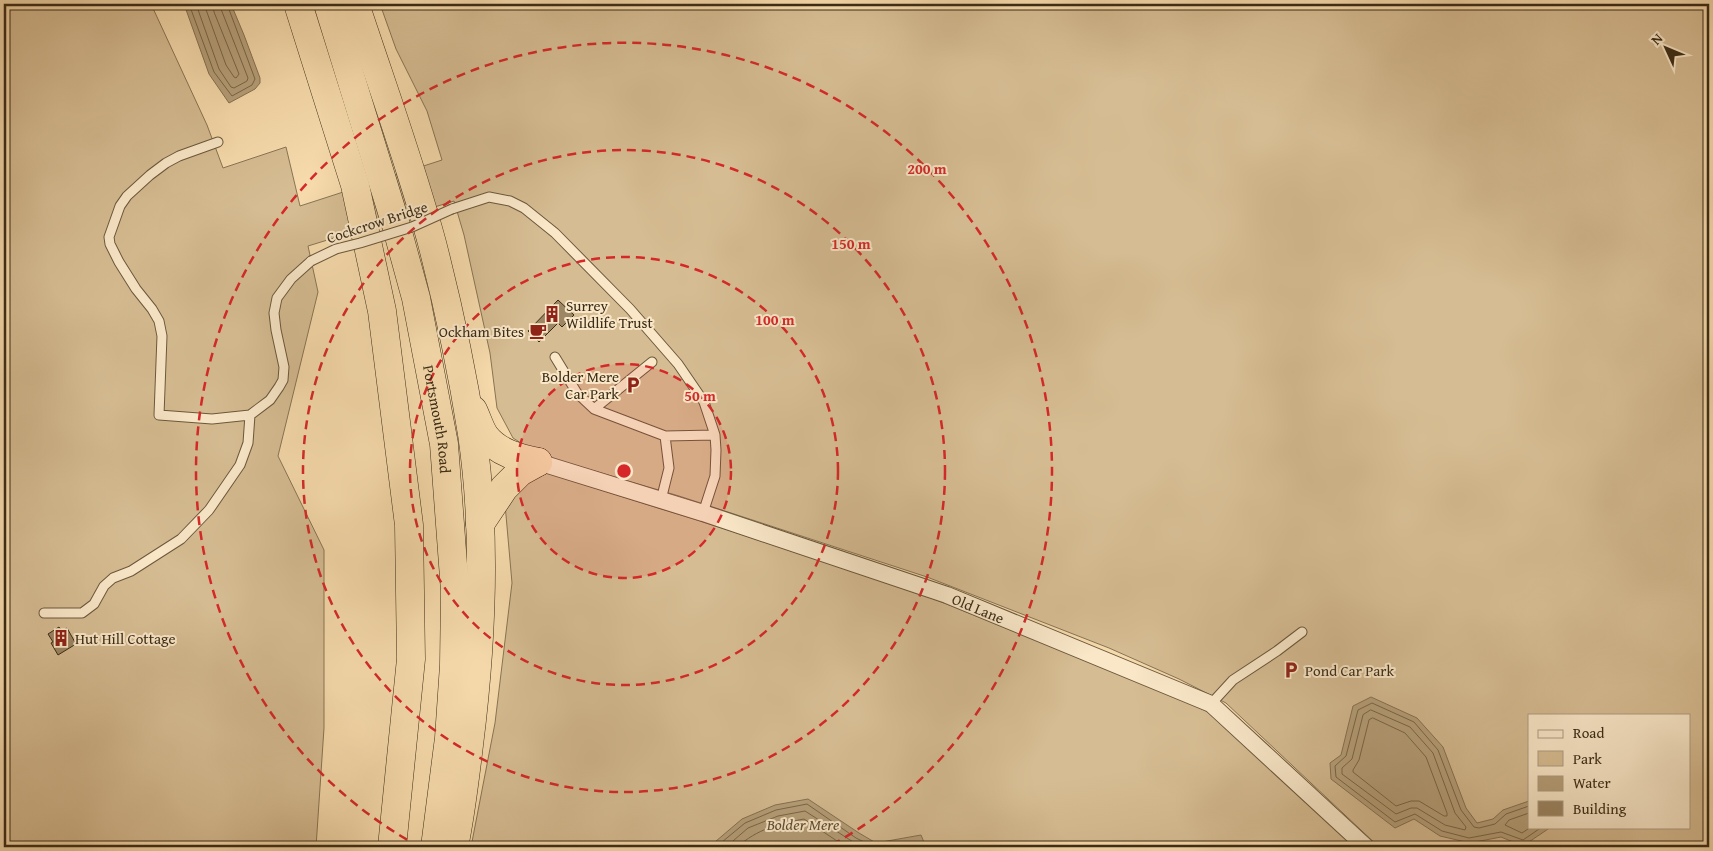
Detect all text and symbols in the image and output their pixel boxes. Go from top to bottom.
north arrow [1640,22,1690,72]
text: N [1646,28,1668,49]
text: 200 m [907,158,947,179]
street label: Cockcrow Bridge [324,196,430,248]
text: 150 m [831,233,871,254]
place label: Surrey Wildlife Trust [566,295,653,333]
building icon: Surrey Wildlife Trust [542,304,562,324]
text: 100 m [755,309,795,330]
place label: Ockham Bites [439,321,524,342]
cafe icon: Ockham Bites [528,321,548,341]
street label: Portsmouth Road [419,363,457,474]
place label: Bolder Mere Car Park [542,366,619,404]
parking icon: Bolder Mere Car Park [623,375,643,395]
text: 50 m [684,385,716,406]
centre of rings [615,462,633,480]
street label: Old Lane [949,588,1008,628]
building icon: Hut Hill Cottage [51,628,71,648]
place label: Hut Hill Cottage [75,628,176,649]
parking icon: Pond Car Park [1281,660,1301,680]
place label: Pond Car Park [1305,660,1395,681]
legend [1528,714,1690,828]
text: Road [1573,722,1604,743]
text: Park [1573,748,1602,769]
text: Water [1573,772,1611,793]
text: Building [1573,798,1627,819]
water label: Bolder Mere [766,812,840,836]

